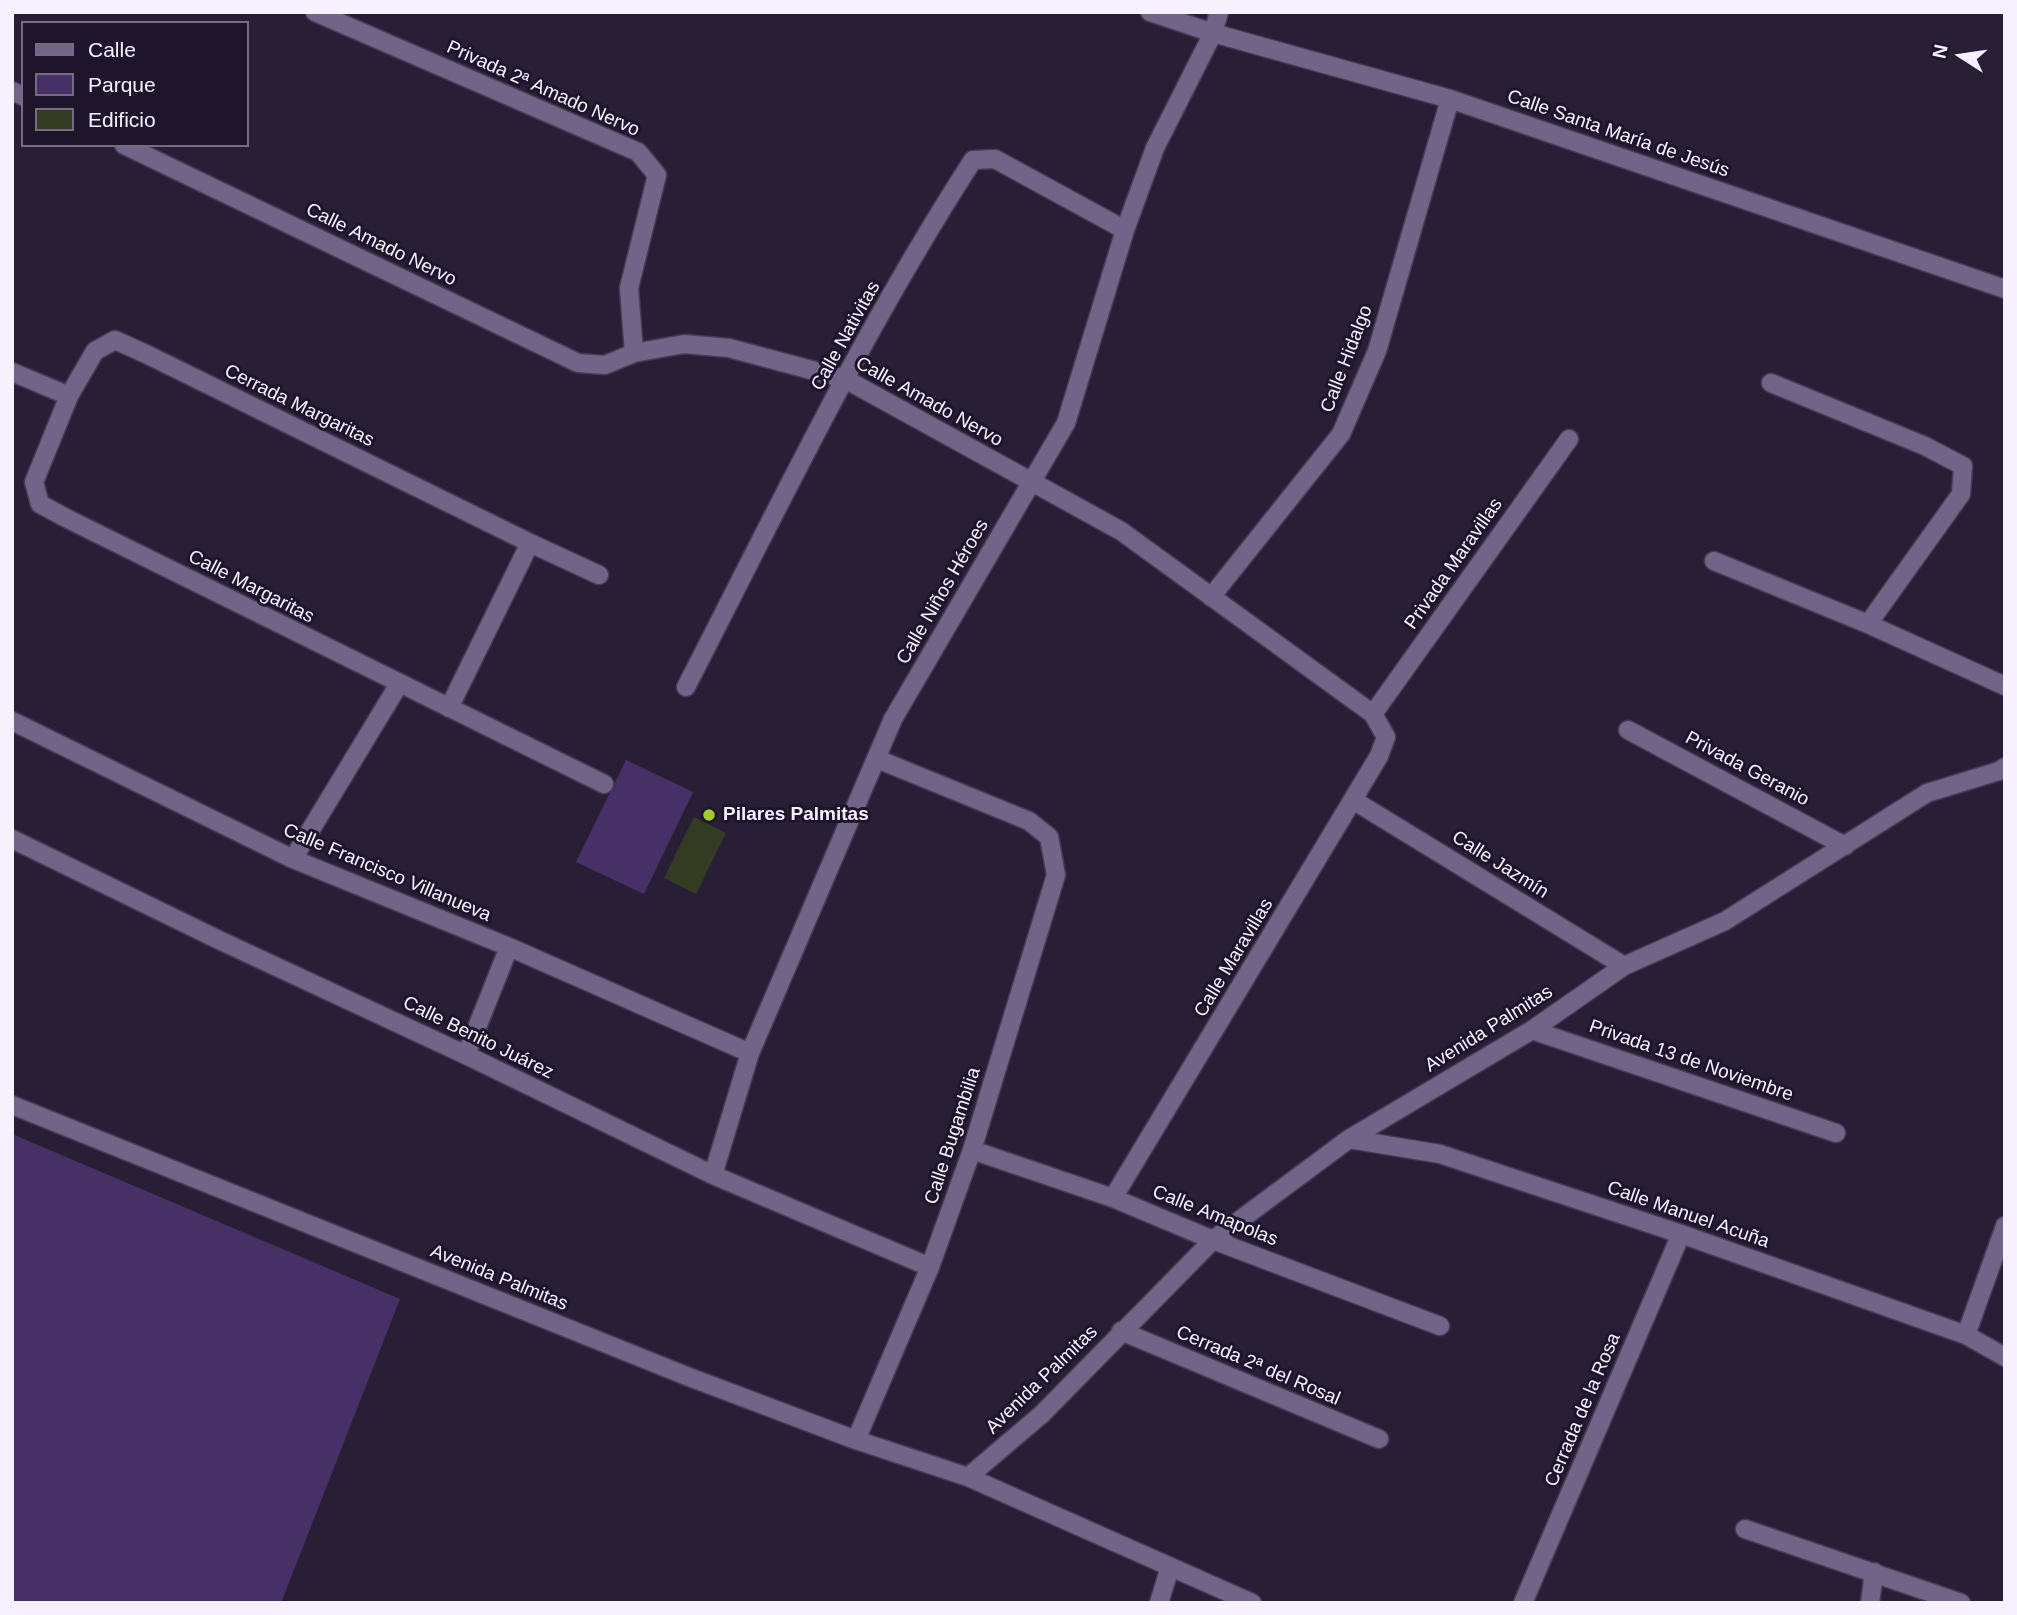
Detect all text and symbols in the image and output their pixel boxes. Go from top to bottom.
legend [21,21,248,147]
north arrow [1926,21,1996,91]
street label: Privada 2ª Amado Nervo [443,36,643,142]
text: Calle [88,38,136,61]
text: N [1928,43,1952,60]
text: Parque [88,73,156,96]
street label: Calle Santa María de Jesús [1504,85,1732,183]
text: Edificio [88,108,156,131]
street label: Calle Amado Nervo [302,199,460,291]
street label: Calle Nativitas [807,277,885,395]
street label: Calle Hidalgo [1316,302,1378,416]
street label: Calle Amado Nervo [851,352,1007,452]
street label: Cerrada Margaritas [220,360,378,452]
street label: Privada Maravillas [1400,494,1508,634]
street label: Calle Niños Héroes [892,515,994,669]
street label: Calle Margaritas [184,545,318,629]
street label: Privada Geranio [1681,727,1813,811]
place label: Pilares Palmitas [723,804,869,826]
marker: Pilares Palmitas [701,807,717,823]
street label: Calle Francisco Villanueva [280,819,494,927]
street label: Calle Jazmín [1447,826,1553,904]
street label: Calle Maravillas [1190,895,1278,1021]
street label: Avenida Palmitas [1421,981,1557,1077]
street label: Calle Benito Juárez [399,992,557,1084]
street label: Privada 13 de Noviembre [1586,1015,1796,1107]
street label: Calle Bugambilia [920,1065,986,1207]
street label: Calle Manuel Acuña [1604,1177,1772,1253]
street label: Calle Amapolas [1149,1181,1281,1251]
street label: Avenida Palmitas [427,1240,571,1316]
street label: Avenida Palmitas [981,1321,1103,1439]
street label: Cerrada 2ª del Rosal [1173,1321,1343,1411]
street label: Cerrada de la Rosa [1540,1330,1626,1490]

